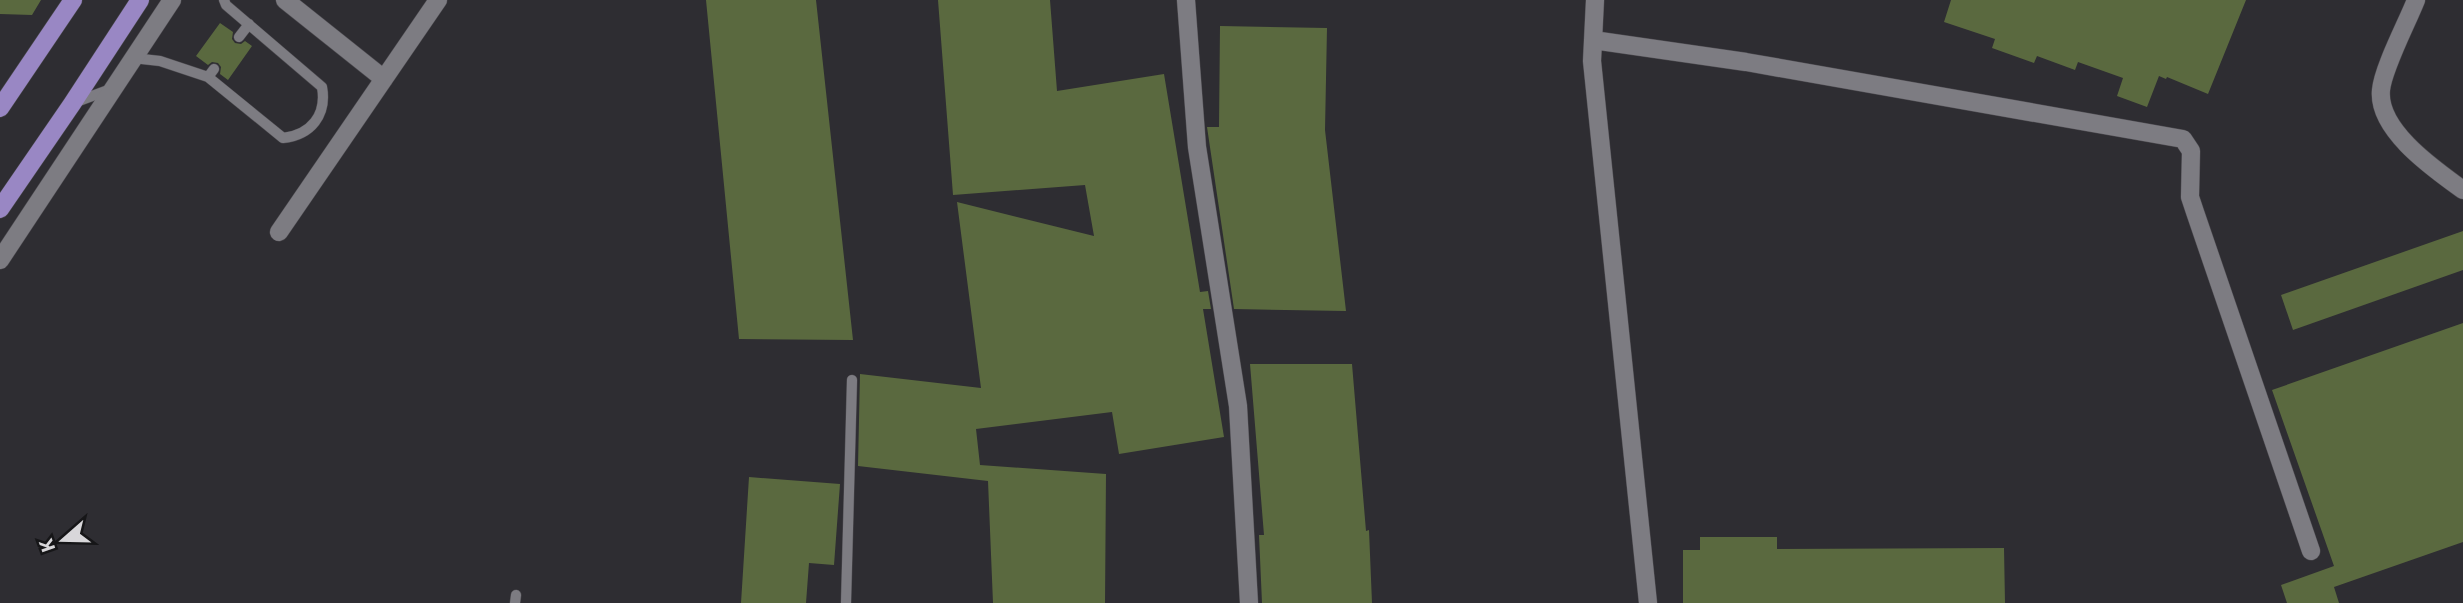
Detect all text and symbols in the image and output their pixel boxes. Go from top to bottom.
north arrow [28,505,98,575]
text: K [33,535,61,556]

